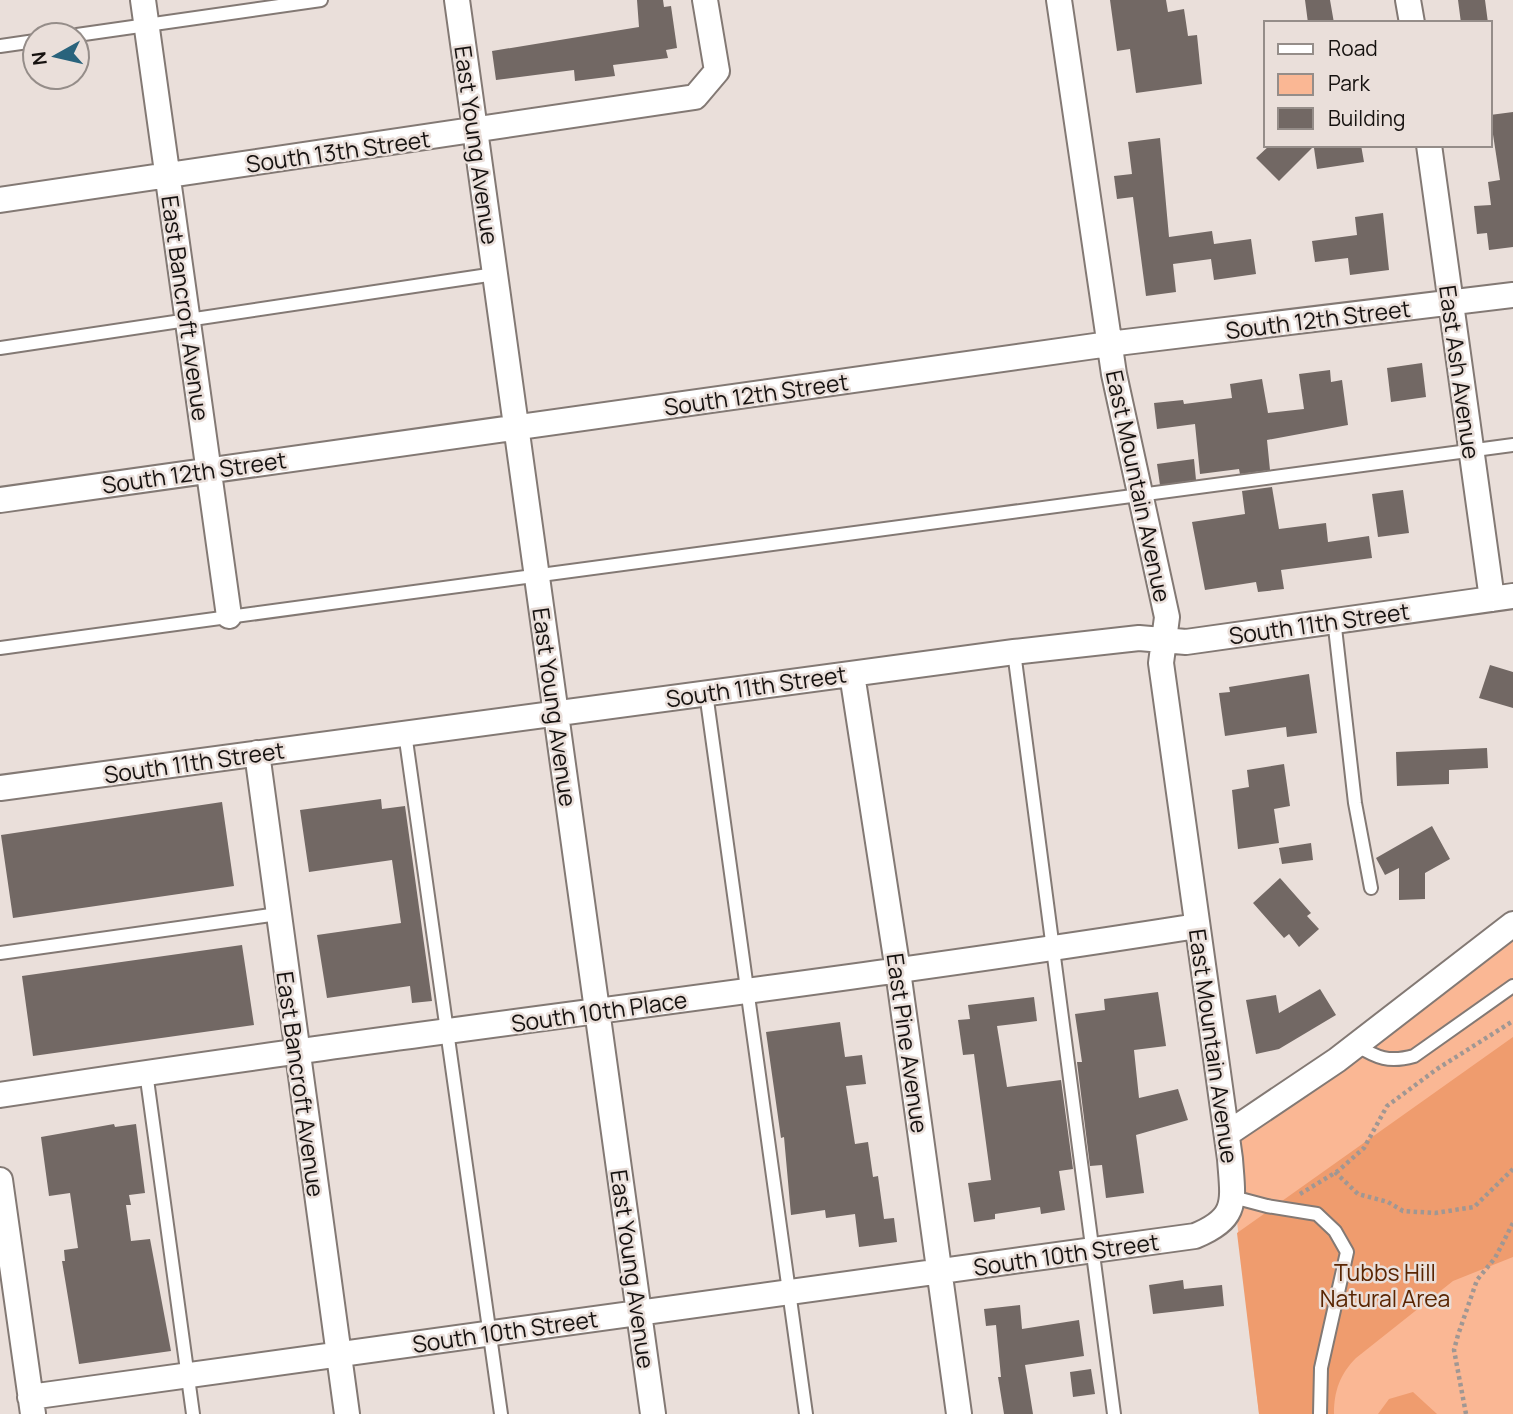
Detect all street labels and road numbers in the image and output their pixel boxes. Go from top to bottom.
street label: East Young Avenue [447,43,507,247]
street label: South 13th Street [244,122,432,180]
street label: East Bancroft Avenue [154,193,218,423]
street label: East Ash Avenue [1432,283,1488,461]
street label: South 12th Street [1224,292,1412,346]
street label: South 12th Street [662,365,850,423]
street label: East Mountain Avenue [1099,367,1179,605]
street label: South 12th Street [100,443,288,501]
street label: South 11th Street [1227,594,1411,652]
street label: East Young Avenue [525,605,585,809]
street label: South 11th Street [664,657,848,715]
street label: South 11th Street [102,733,286,791]
street label: East Mountain Avenue [1182,927,1246,1165]
street label: East Pine Avenue [880,951,936,1135]
street label: East Bancroft Avenue [269,969,333,1199]
street label: South 10th Place [509,983,689,1039]
street label: East Young Avenue [603,1167,663,1371]
street label: South 10th Street [971,1225,1161,1283]
street label: South 10th Street [410,1302,600,1360]

